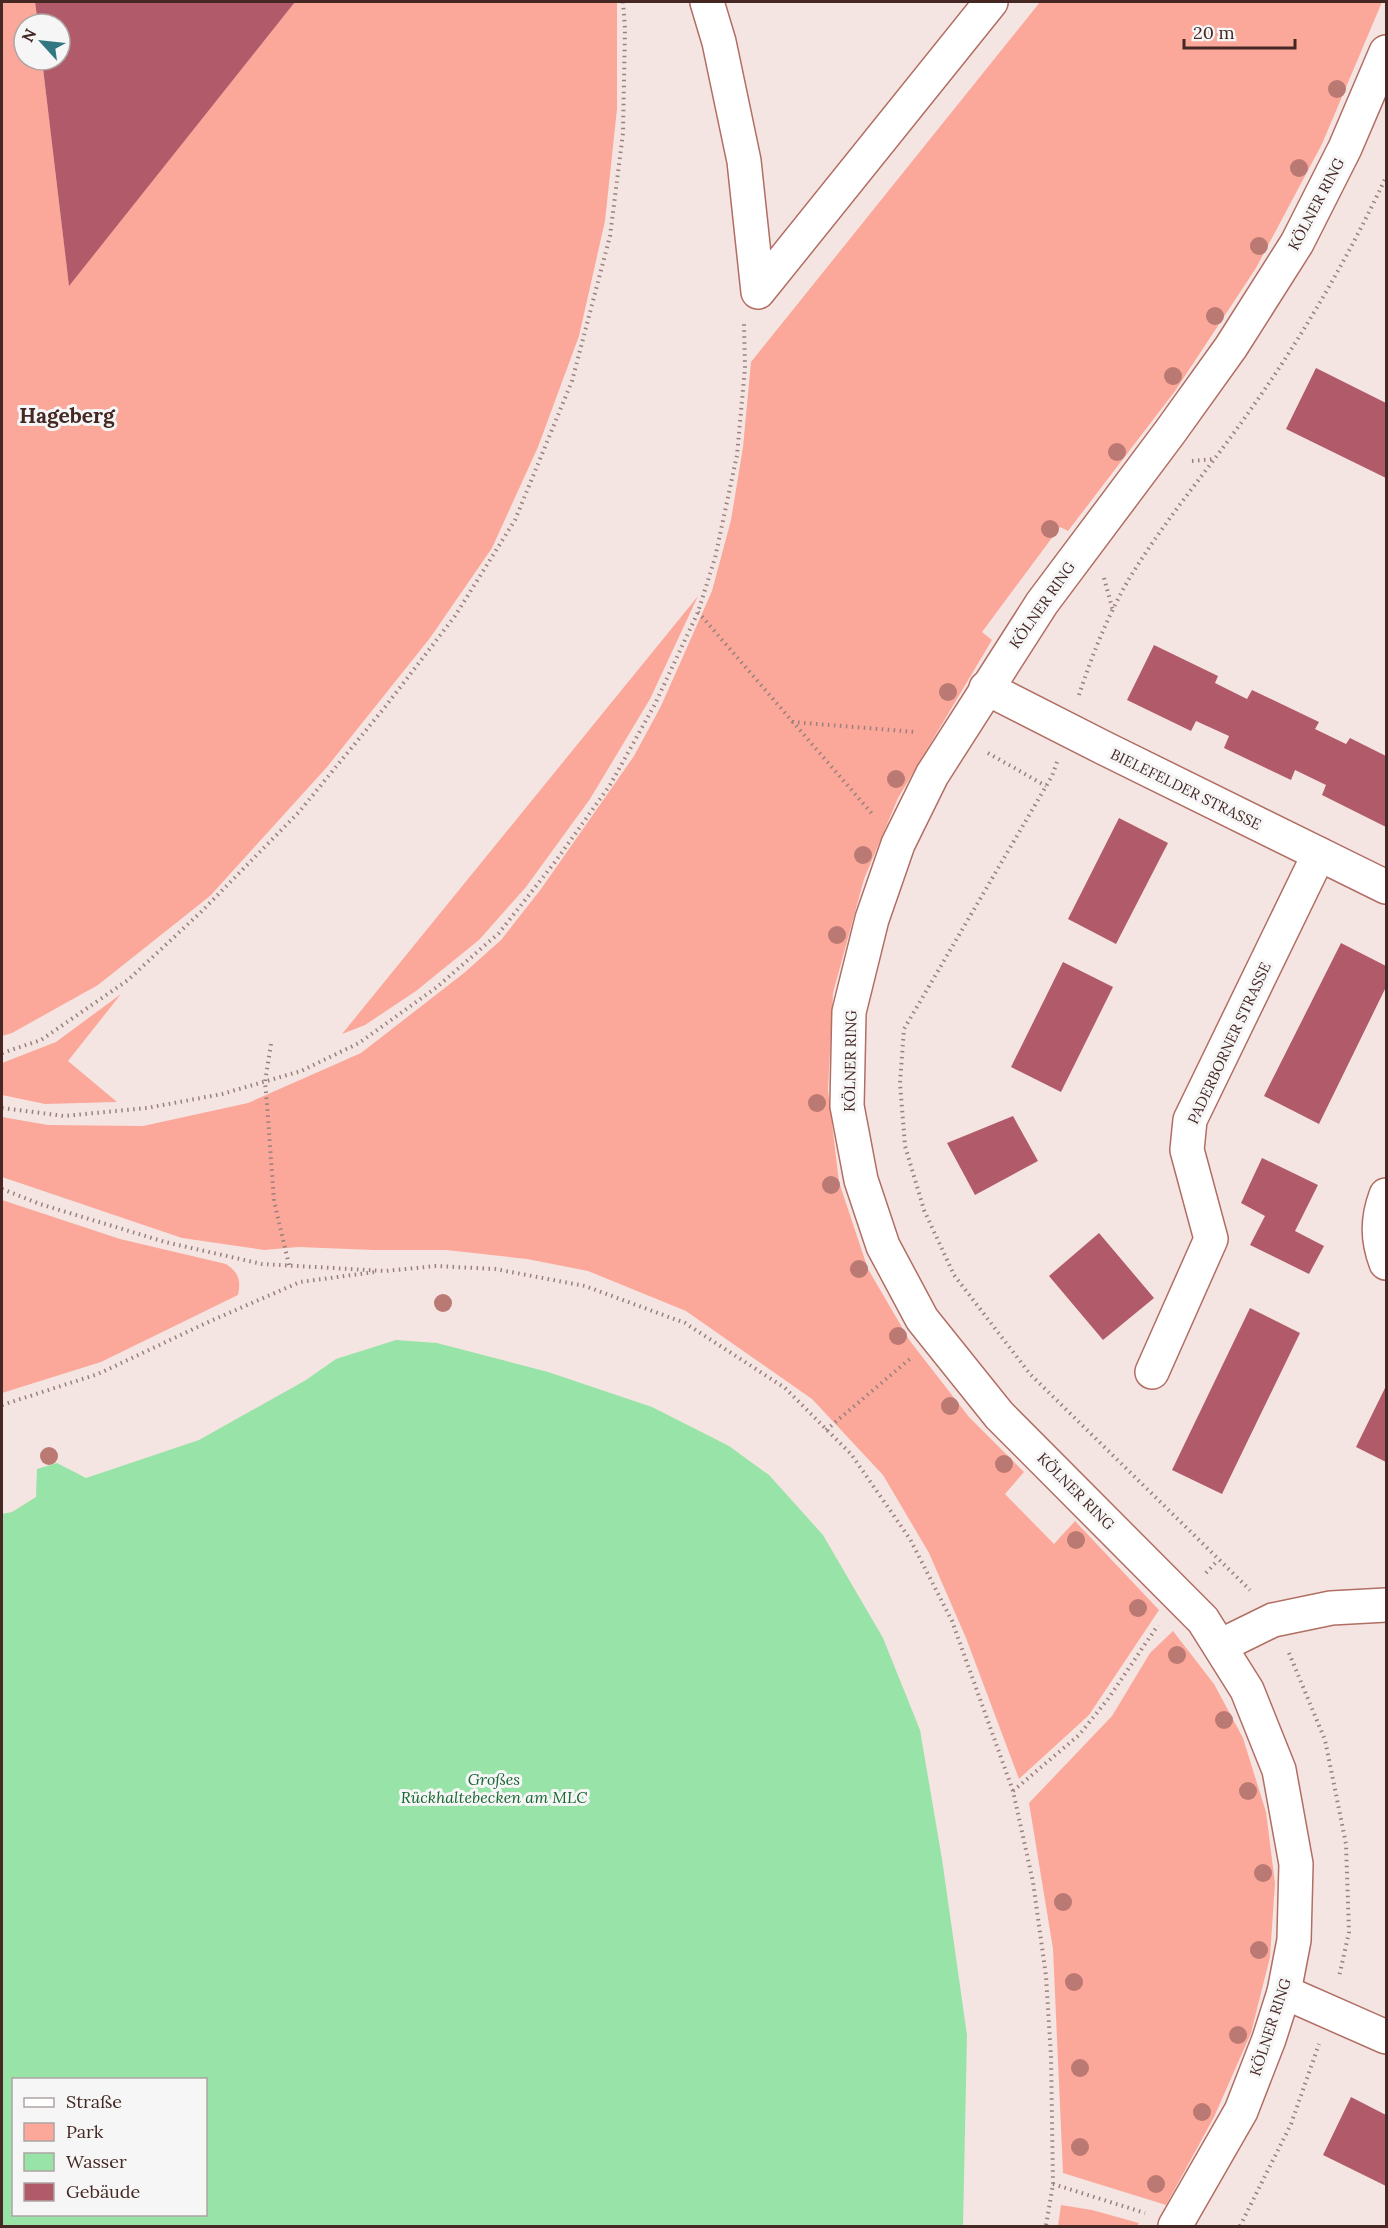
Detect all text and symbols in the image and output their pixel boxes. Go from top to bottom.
north arrow [12,12,72,72]
scale bar [1184,12,1295,50]
text: 20 m [1193,21,1235,44]
text: N [17,25,40,45]
street label: KÖLNER RING [1284,154,1349,253]
district label: Hageberg [19,402,116,429]
street label: KÖLNER RING [1005,557,1079,652]
street label: BIELEFELDER STRASSE [1107,744,1265,834]
street label: PADERBORNER STRASSE [1183,959,1275,1127]
street label: KÖLNER RING [840,1009,860,1112]
street label: KÖLNER RING [1033,1448,1119,1534]
water label: Großes Rückhaltebecken am MLC [401,1769,587,1807]
street label: KÖLNER RING [1245,1975,1295,2078]
legend [12,2078,207,2216]
text: Straße [66,2090,122,2113]
text: Park [66,2120,104,2143]
text: Wasser [66,2150,127,2173]
text: Gebäude [66,2180,141,2203]

